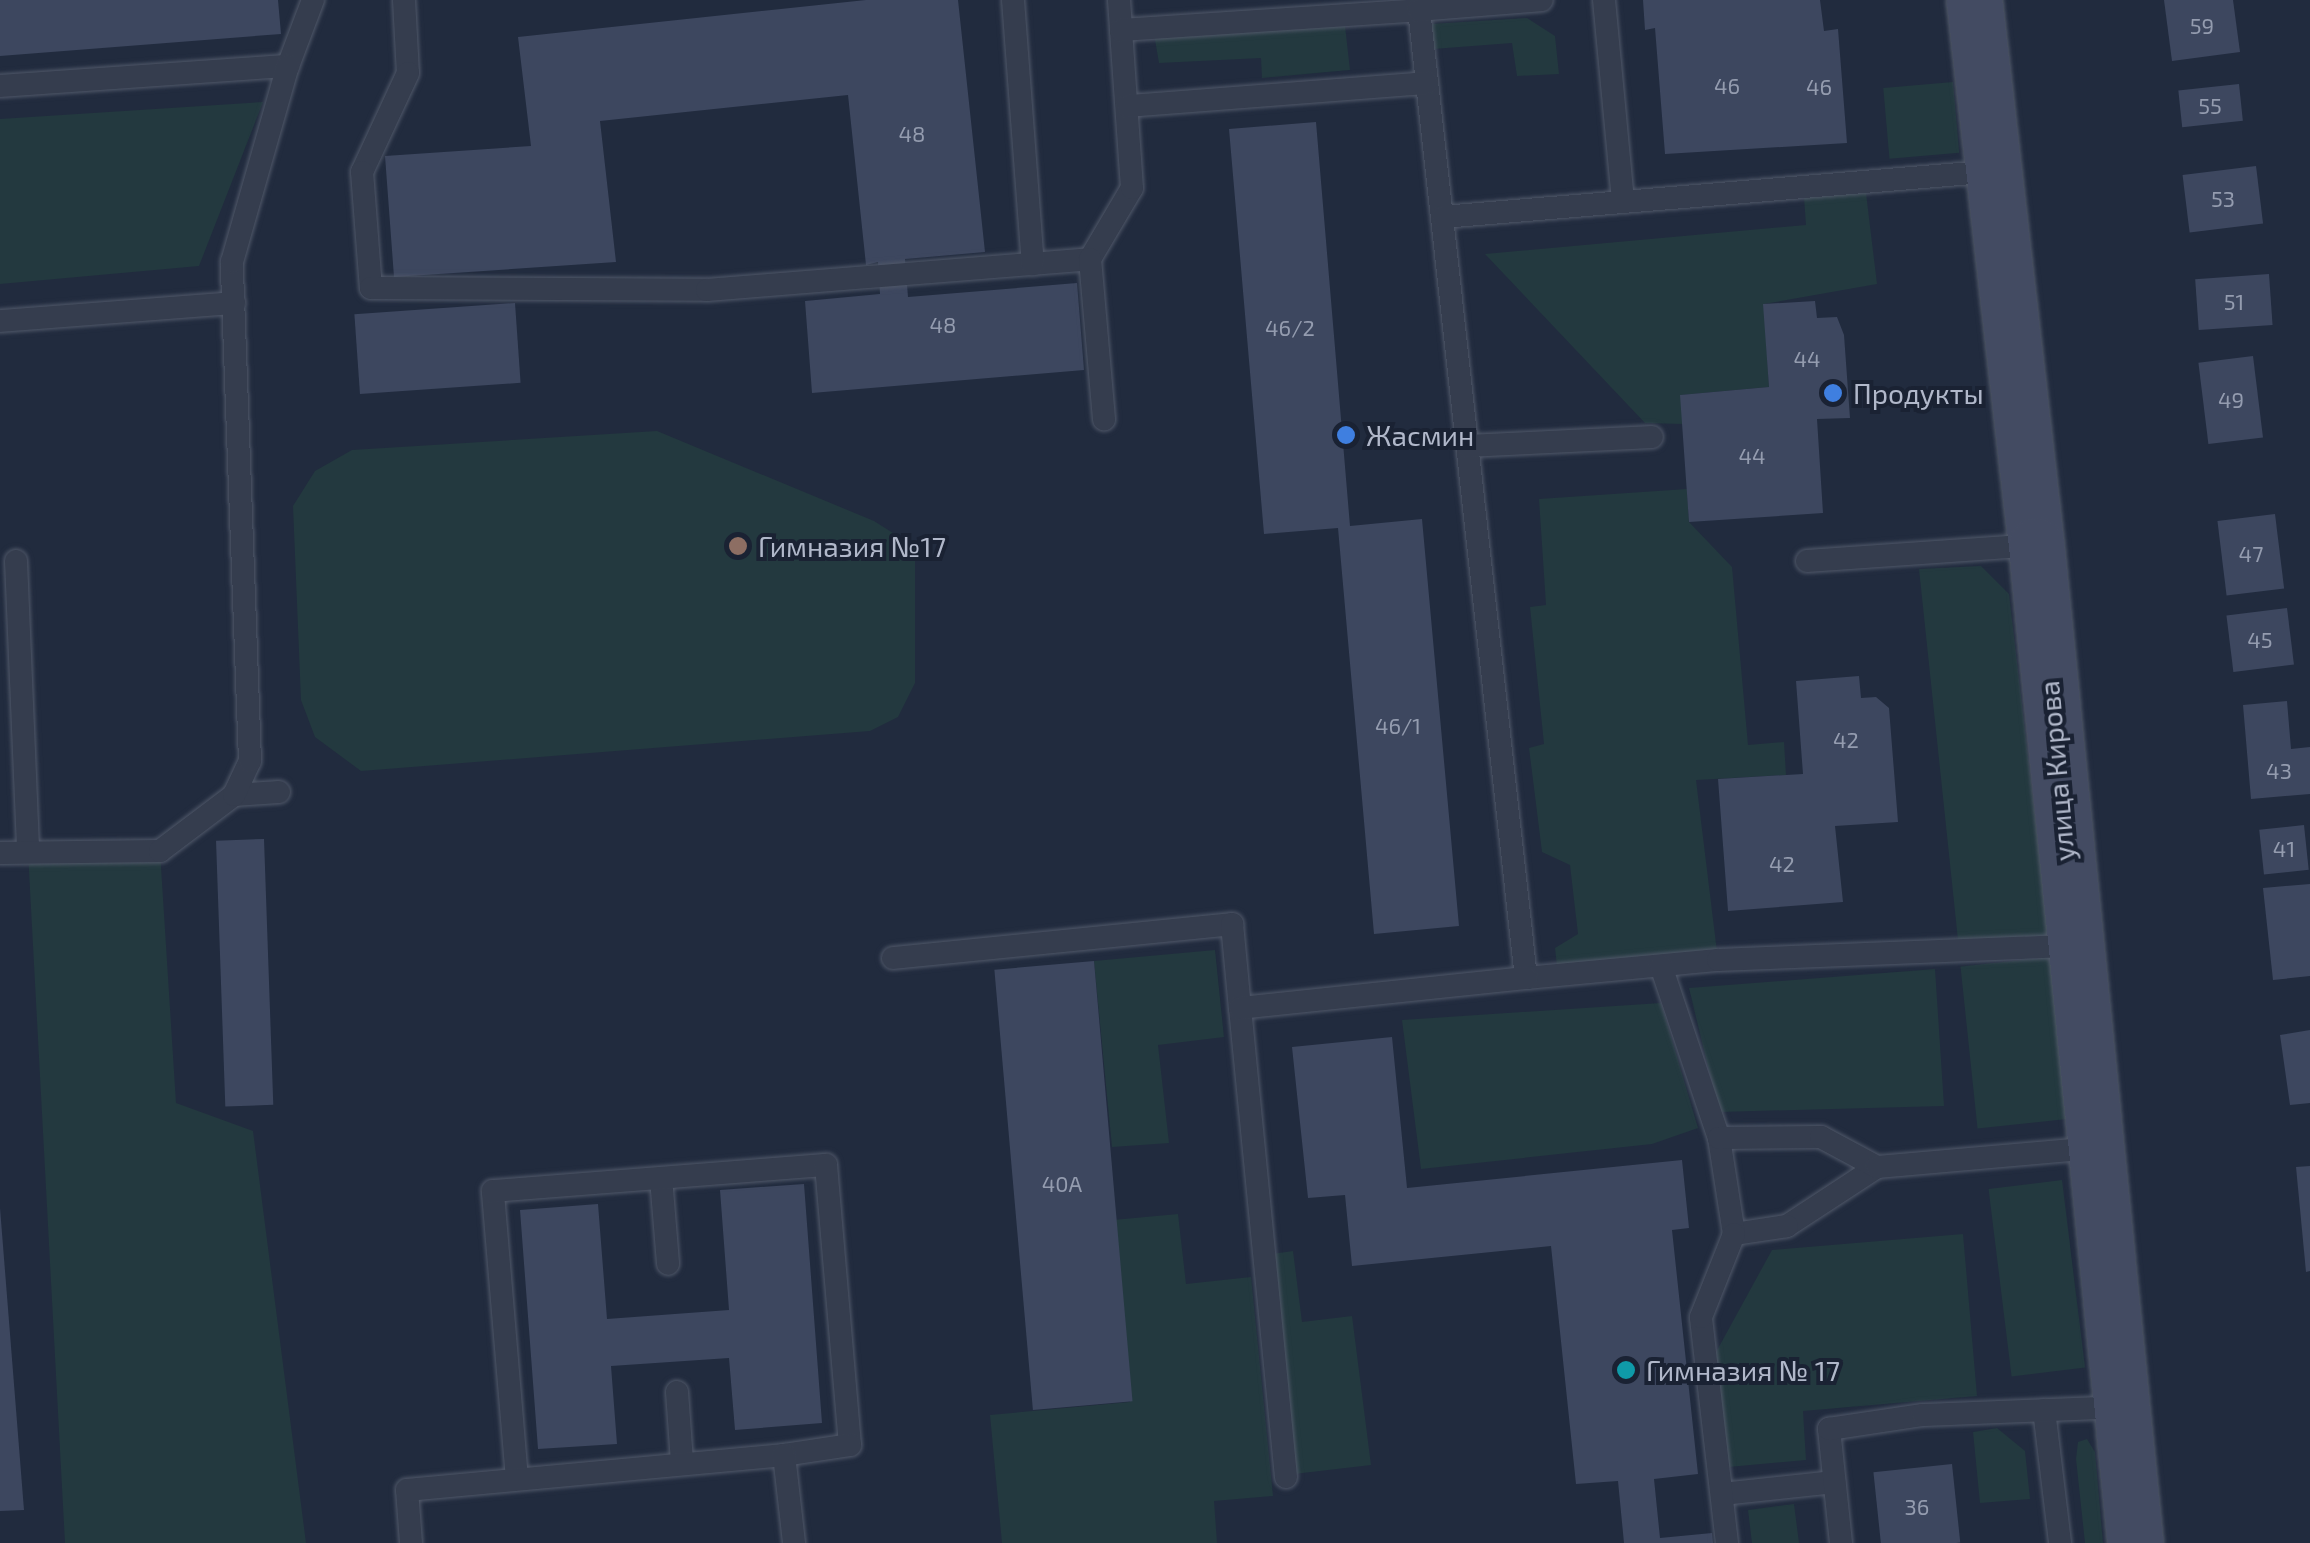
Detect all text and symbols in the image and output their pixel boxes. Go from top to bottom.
house number: 59 [2190,13,2214,39]
house number: 46 [1714,73,1740,99]
house number: 46 [1806,74,1832,100]
house number: 55 [2198,93,2222,119]
house number: 48 [899,121,925,147]
house number: 53 [2211,186,2235,212]
house number: 51 [2224,289,2244,315]
house number: 48 [930,312,956,338]
house number: 46/2 [1265,315,1315,341]
house number: 44 [1793,346,1821,372]
place label: Продукты [1853,376,1984,410]
marker: Продукты [1822,382,1844,404]
house number: 49 [2218,387,2244,413]
place label: Жасмин [1366,418,1474,452]
marker: Жасмин [1335,424,1357,446]
house number: 44 [1738,443,1766,469]
place label: Гимназия №17 [758,529,946,563]
marker: Гимназия №17 [727,535,749,557]
house number: 47 [2239,541,2263,567]
house number: 45 [2247,627,2273,653]
street label: улица Кирова [2031,679,2081,863]
house number: 46/1 [1375,713,1421,739]
house number: 42 [1833,727,1859,753]
house number: 43 [2266,758,2292,784]
house number: 41 [2273,836,2295,862]
house number: 42 [1769,851,1795,877]
house number: 40А [1042,1171,1082,1197]
place label: Гимназия № 17 [1646,1353,1840,1387]
marker: Гимназия № 17 [1615,1359,1637,1381]
house number: 36 [1905,1494,1929,1520]

